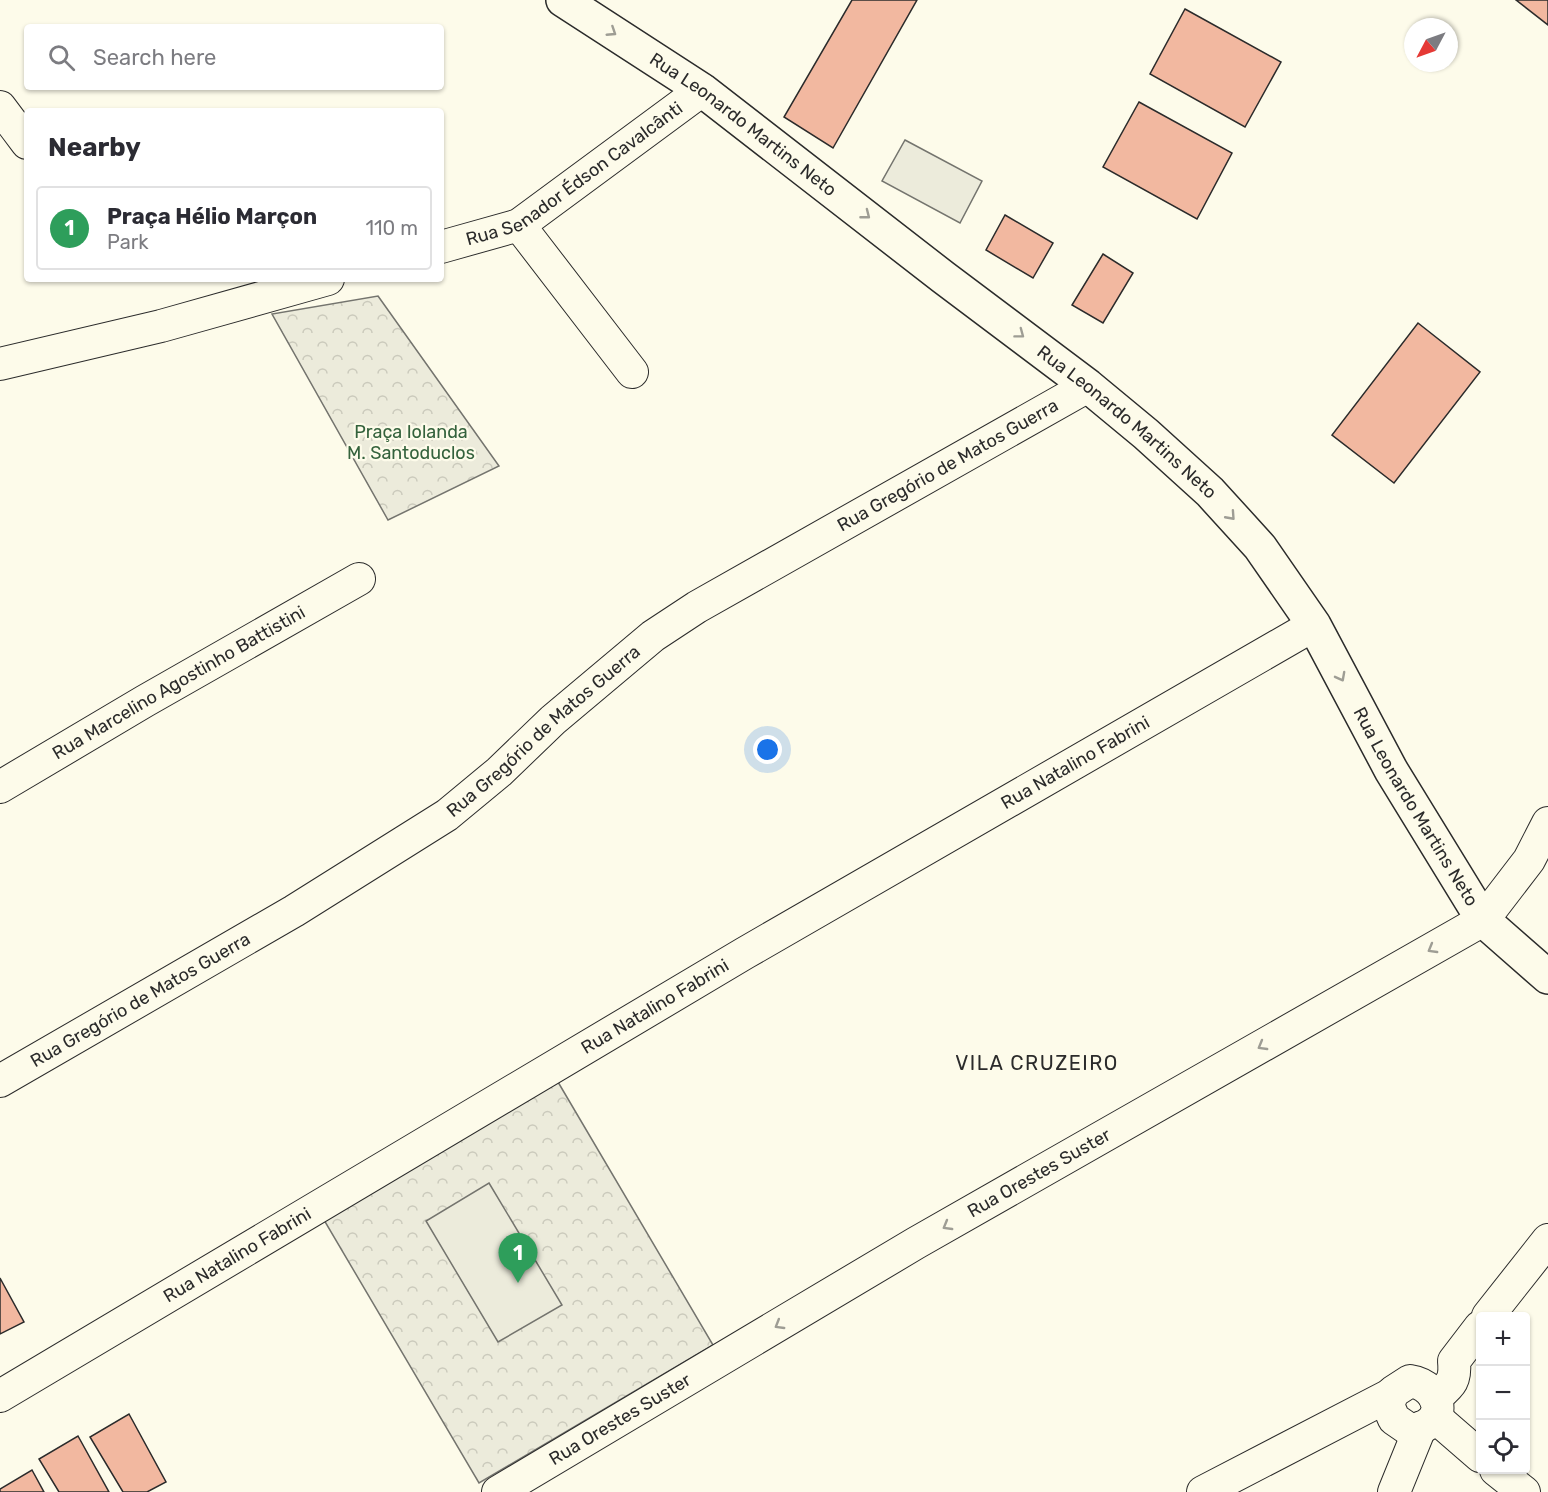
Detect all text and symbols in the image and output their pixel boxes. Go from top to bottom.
north arrow [1404,18,1458,72]
search box [24,24,444,90]
one-way arrow [605,25,616,36]
icon: search [45,41,78,74]
text: Search here [93,44,216,71]
street label: Rua Leonardo Martins Neto [645,48,841,201]
street label: Rua Senador Édson Cavalcânti [463,97,687,250]
text: Nearby [48,132,141,163]
text: Praça Hélio Marçon [107,203,317,230]
one-way arrow [859,208,870,219]
text: 1 [65,216,74,240]
text: 110 m [366,216,418,240]
text: Park [107,230,149,254]
one-way arrow [1013,327,1024,338]
street label: Rua Leonardo Martins Neto [1033,341,1221,503]
street label: Rua Gregório de Matos Guerra [833,394,1062,536]
park label: Praça Iolanda M. Santoduclos [347,421,475,464]
one-way arrow [1224,509,1235,520]
street label: Rua Marcelino Agostinho Battistini [48,601,309,764]
street label: Rua Gregório de Matos Guerra [442,641,645,822]
one-way arrow [1334,670,1346,681]
street label: Rua Leonardo Martins Neto [1349,703,1483,910]
street label: Rua Natalino Fabrini [997,711,1154,814]
your location [753,735,782,764]
street label: Rua Gregório de Matos Guerra [26,928,254,1072]
one-way arrow [1428,942,1438,954]
street label: Rua Natalino Fabrini [577,954,733,1059]
one-way arrow [1258,1039,1269,1050]
district label: VILA CRUZEIRO [955,1051,1119,1075]
street label: Rua Orestes Suster [963,1123,1114,1222]
street label: Rua Natalino Fabrini [159,1203,315,1307]
one-way arrow [943,1219,953,1230]
pin: 1 [498,1234,538,1283]
map controls [1476,1312,1530,1474]
button: + [1476,1312,1530,1366]
one-way arrow [775,1318,785,1329]
button: − [1476,1366,1530,1420]
street label: Rua Orestes Suster [545,1369,695,1470]
button: locate [1476,1420,1530,1474]

